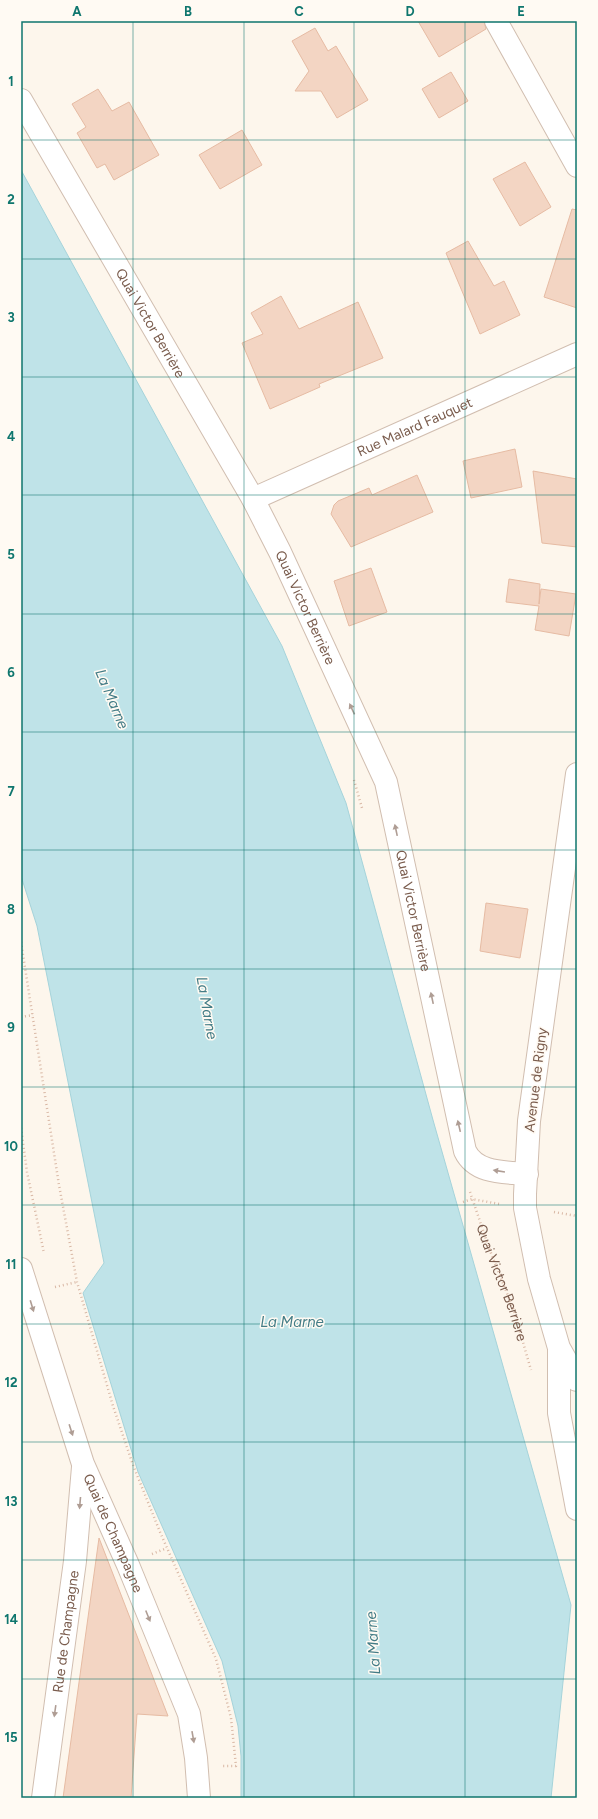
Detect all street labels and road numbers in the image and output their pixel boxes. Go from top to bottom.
street label: Quai Victor Berrière [112,265,189,381]
street label: Rue Malard Fauquet [354,393,475,460]
street label: Quai Victor Berrière [272,548,339,667]
street label: Quai Victor Berrière [392,849,435,973]
street label: Avenue de Rigny [521,1026,551,1133]
street label: Quai Victor Berrière [473,1222,531,1343]
street label: Quai de Champagne [80,1471,147,1595]
street label: Rue de Champagne [49,1569,82,1694]

